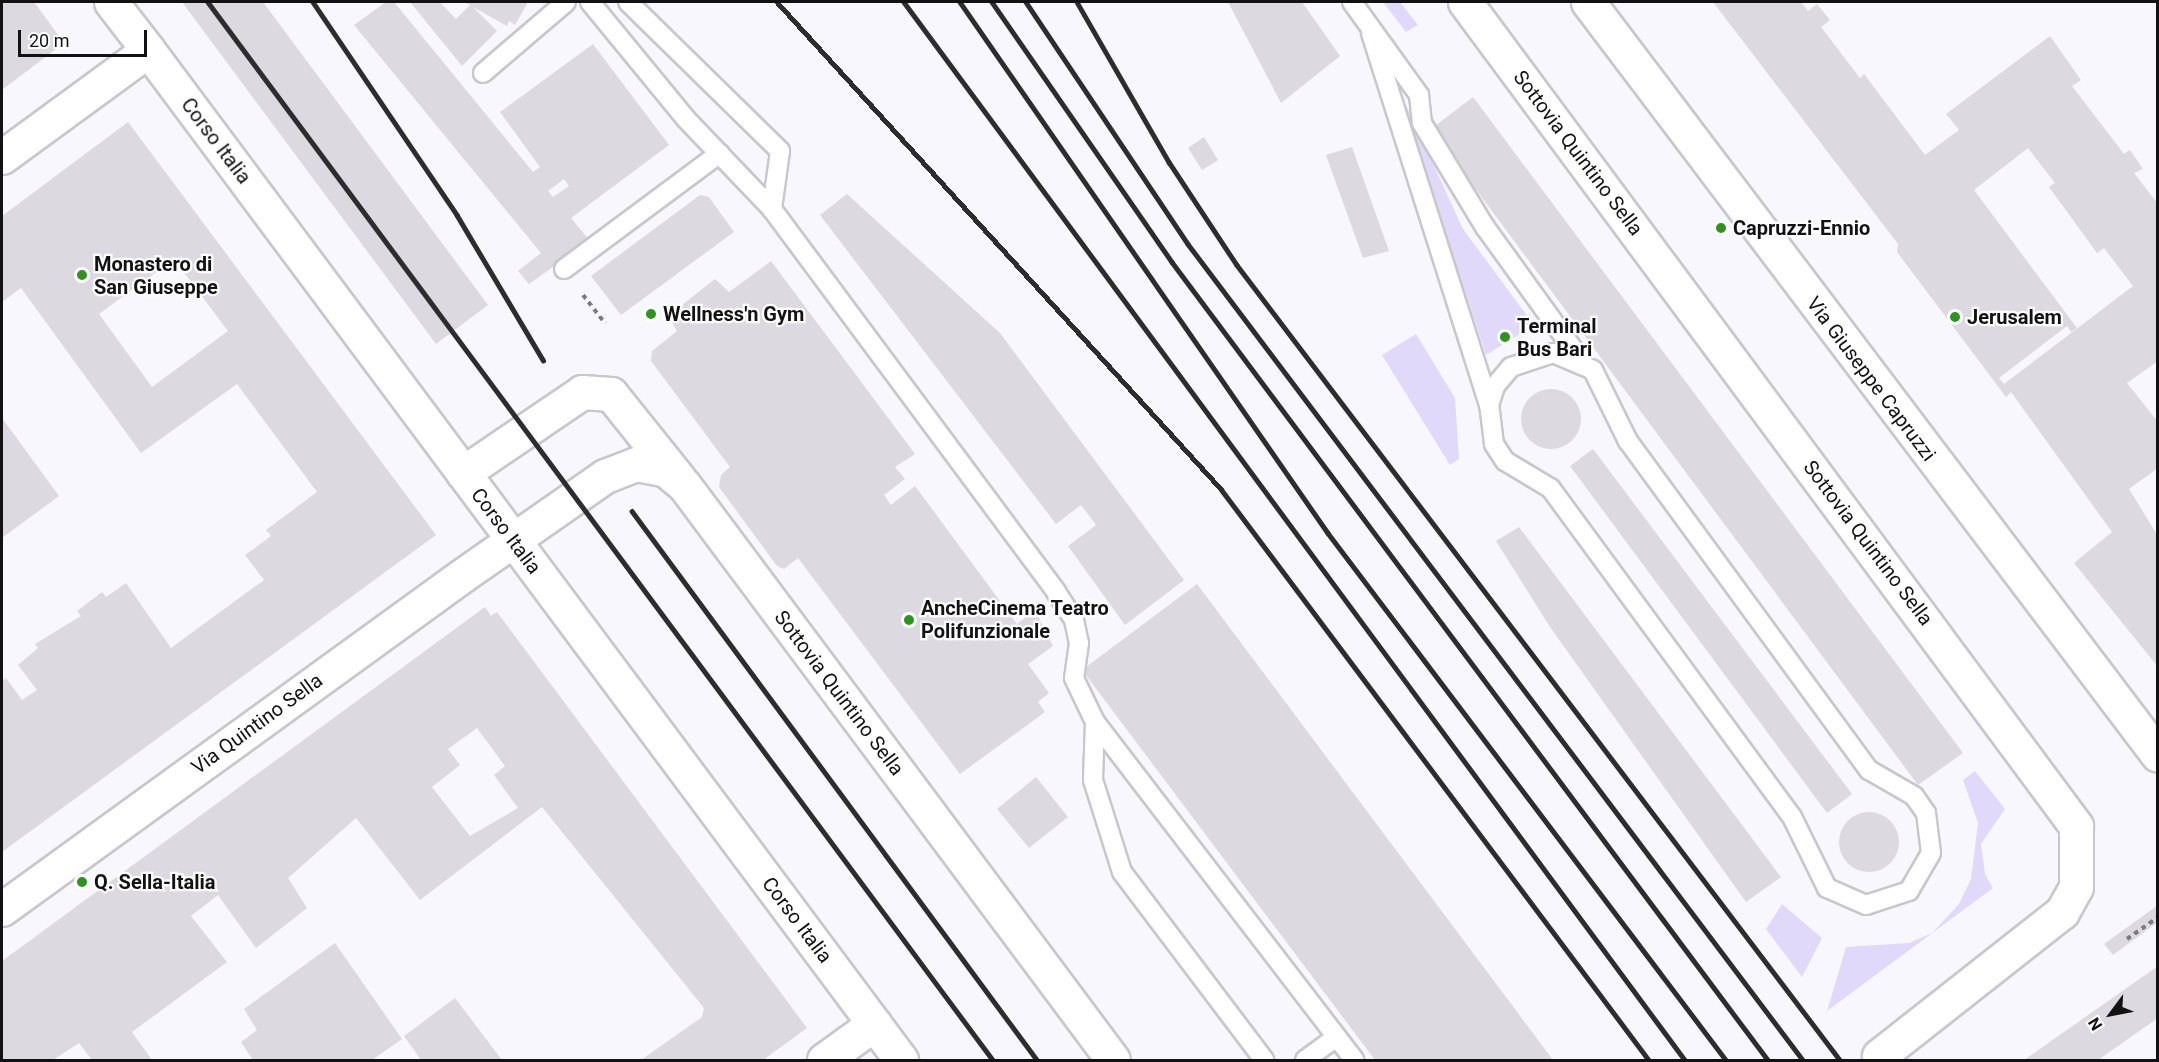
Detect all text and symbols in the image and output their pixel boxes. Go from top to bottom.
scale bar [21,18,150,56]
text: 20 m [29,30,69,51]
street label: Sottovia Quintino Sella [1508,66,1648,240]
street label: Corso Italia [176,93,256,189]
place label: Capruzzi-Ennio [1733,216,1870,240]
marker: Capruzzi-Ennio [1714,221,1728,235]
place label: Monastero di San Giuseppe [94,252,218,299]
marker: Monastero di San Giuseppe [75,268,89,282]
street label: Via Giuseppe Capruzzi [1801,292,1941,466]
place label: Wellness'n Gym [663,302,804,326]
place label: Jerusalem [1967,305,2062,329]
marker: Wellness'n Gym [644,307,658,321]
marker: Jerusalem [1948,310,1962,324]
place label: Terminal Bus Bari [1517,314,1596,361]
marker: Terminal Bus Bari [1498,330,1512,344]
street label: Sottovia Quintino Sella [1798,456,1938,630]
street label: Corso Italia [466,483,546,579]
place label: AncheCinema Teatro Polifunzionale [921,596,1109,643]
street label: Sottovia Quintino Sella [769,606,909,780]
marker: AncheCinema Teatro Polifunzionale [902,613,916,627]
street label: Via Quintino Sella [187,668,327,780]
place label: Q. Sella-Italia [94,870,215,894]
street label: Corso Italia [757,872,837,968]
marker: Q. Sella-Italia [75,875,89,889]
north arrow [2081,984,2141,1044]
text: N [2084,1014,2106,1034]

